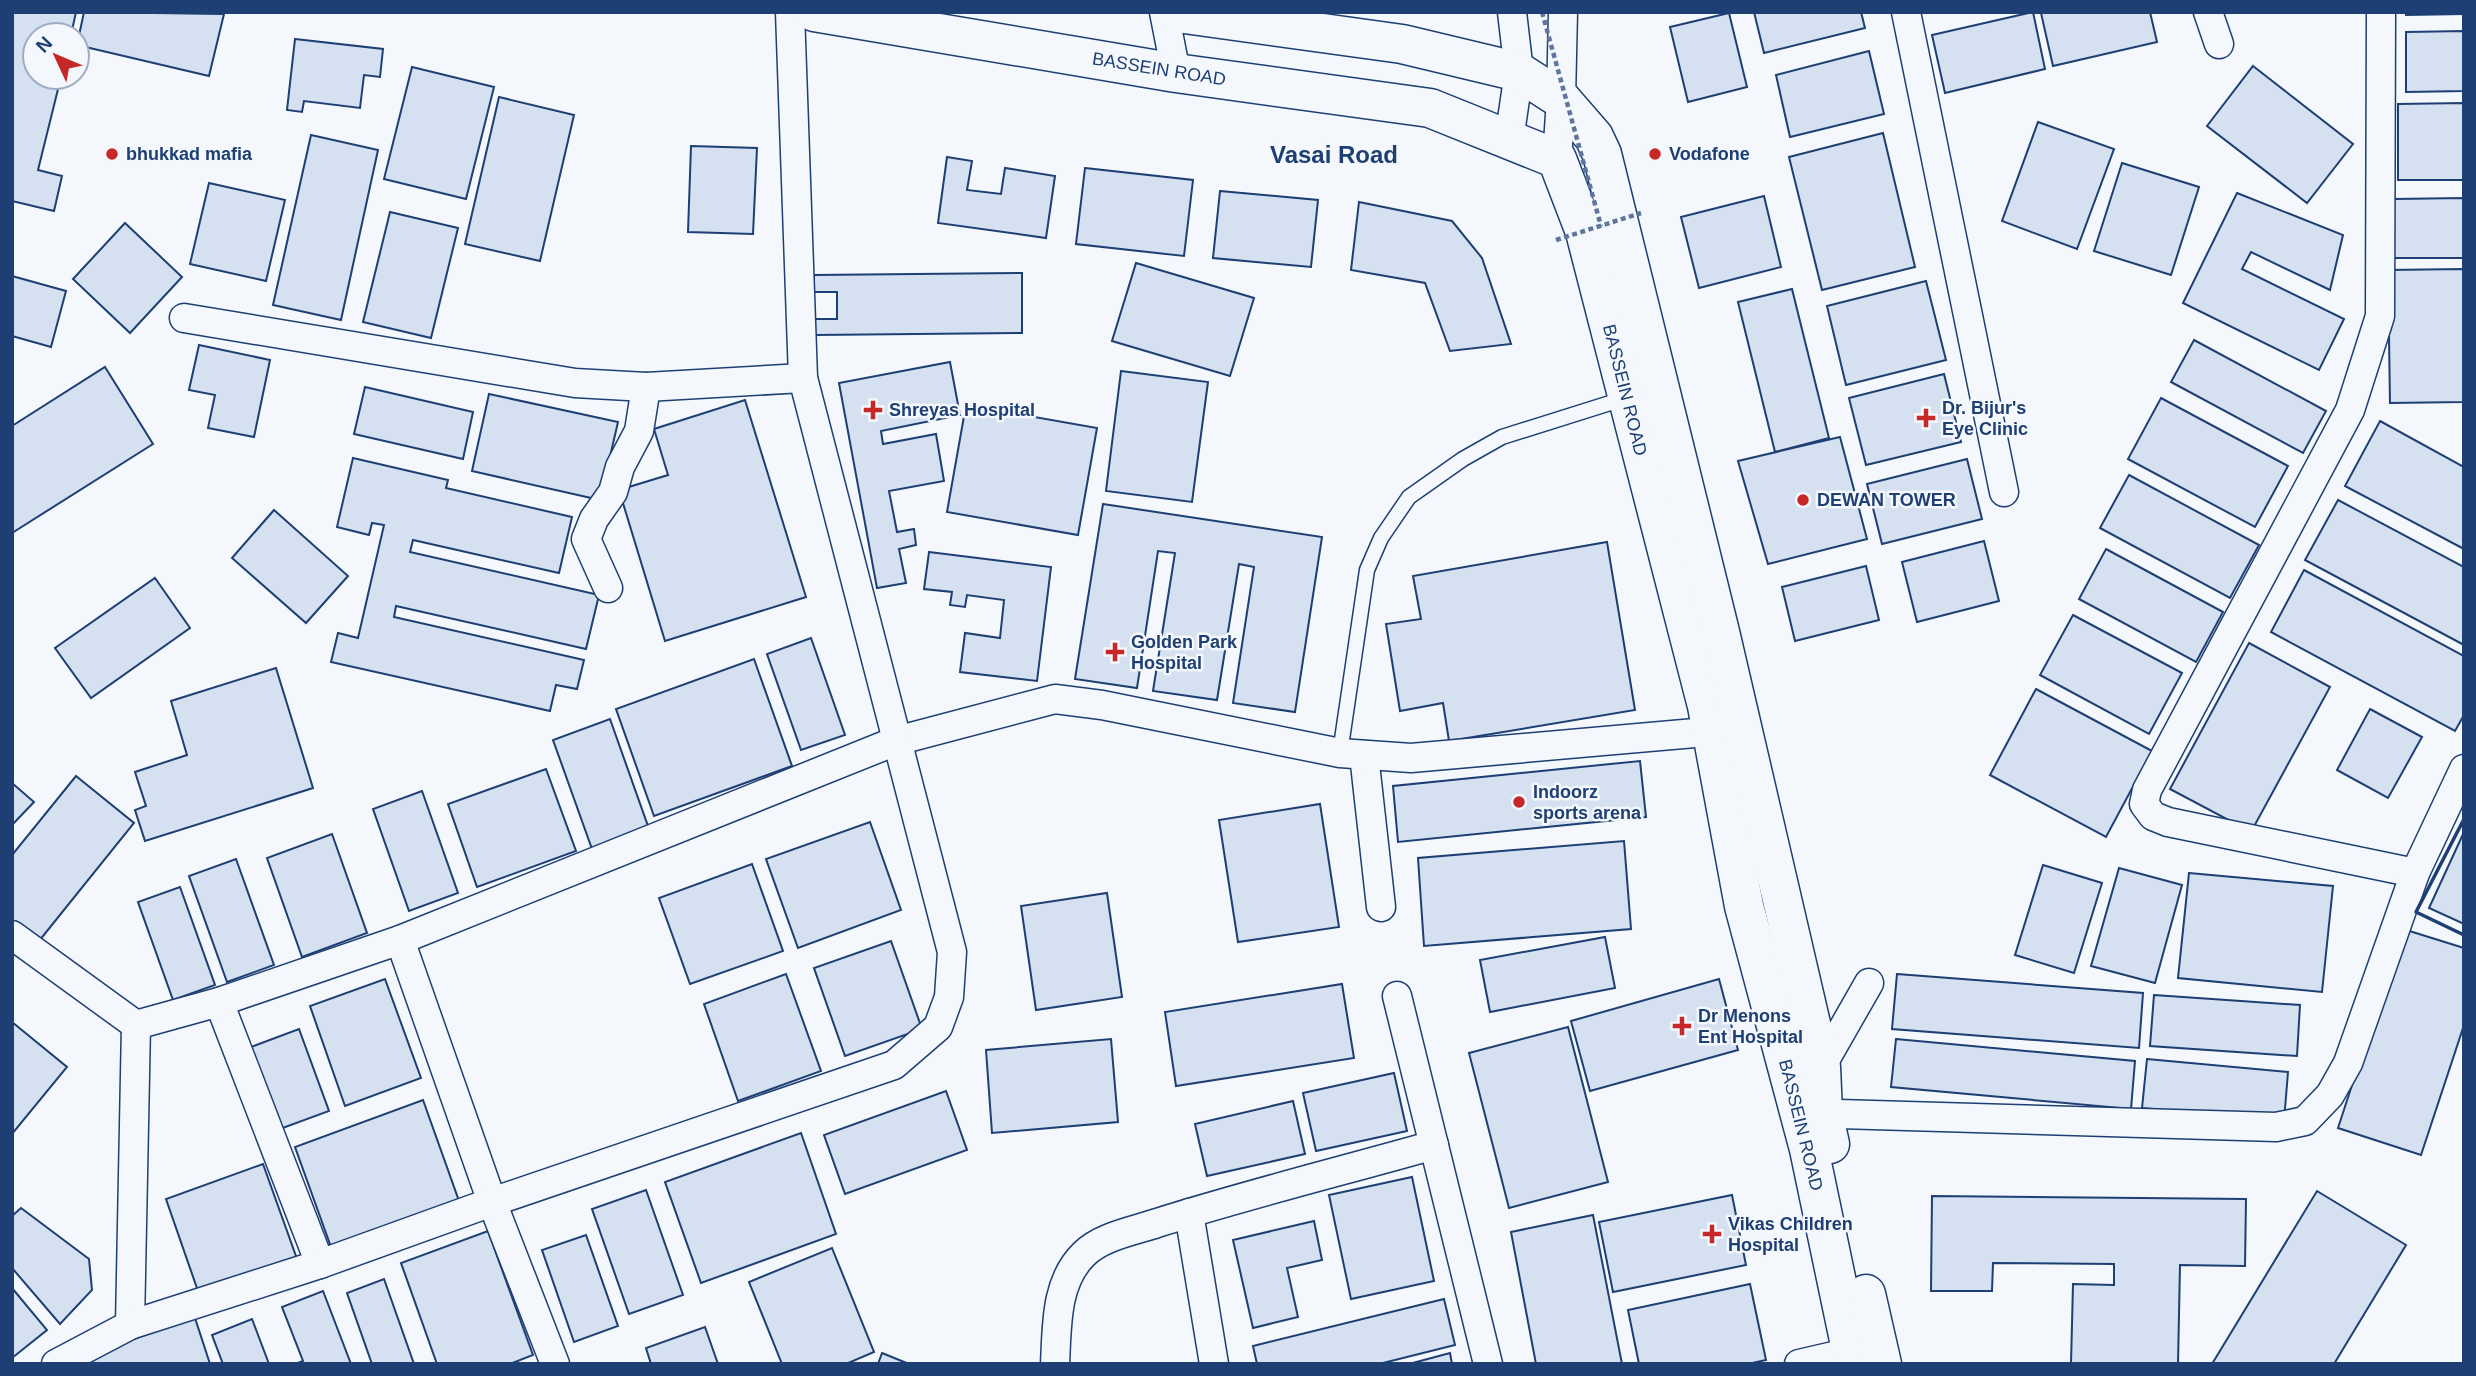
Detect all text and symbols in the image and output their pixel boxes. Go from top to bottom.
north arrow [21,21,91,91]
text: N [32,32,56,57]
street label: BASSEIN ROAD [1091,49,1227,89]
district label: Vasai Road [1270,141,1398,168]
place label: bhukkad mafia [126,144,253,164]
place label: Vodafone [1669,144,1750,164]
marker: bhukkad mafia [104,146,120,162]
marker: Vodafone [1647,146,1663,162]
street label: BASSEIN ROAD [1599,322,1651,458]
place label: Dr. Bijur's Eye Clinic [1942,398,2028,439]
marker: Shreyas Hospital [863,400,883,420]
place label: Shreyas Hospital [889,400,1035,420]
marker: Dr. Bijur's Eye Clinic [1916,408,1936,428]
place label: DEWAN TOWER [1817,490,1956,510]
marker: DEWAN TOWER [1795,492,1811,508]
place label: Golden Park Hospital [1131,632,1238,673]
marker: Golden Park Hospital [1105,642,1125,662]
place label: Indoorz sports arena [1533,782,1642,823]
marker: Indoorz sports arena [1511,794,1527,810]
place label: Dr Menons Ent Hospital [1698,1006,1803,1047]
marker: Dr Menons Ent Hospital [1672,1016,1692,1036]
street label: BASSEIN ROAD [1775,1057,1827,1193]
place label: Vikas Children Hospital [1728,1214,1853,1255]
marker: Vikas Children Hospital [1702,1224,1722,1244]

